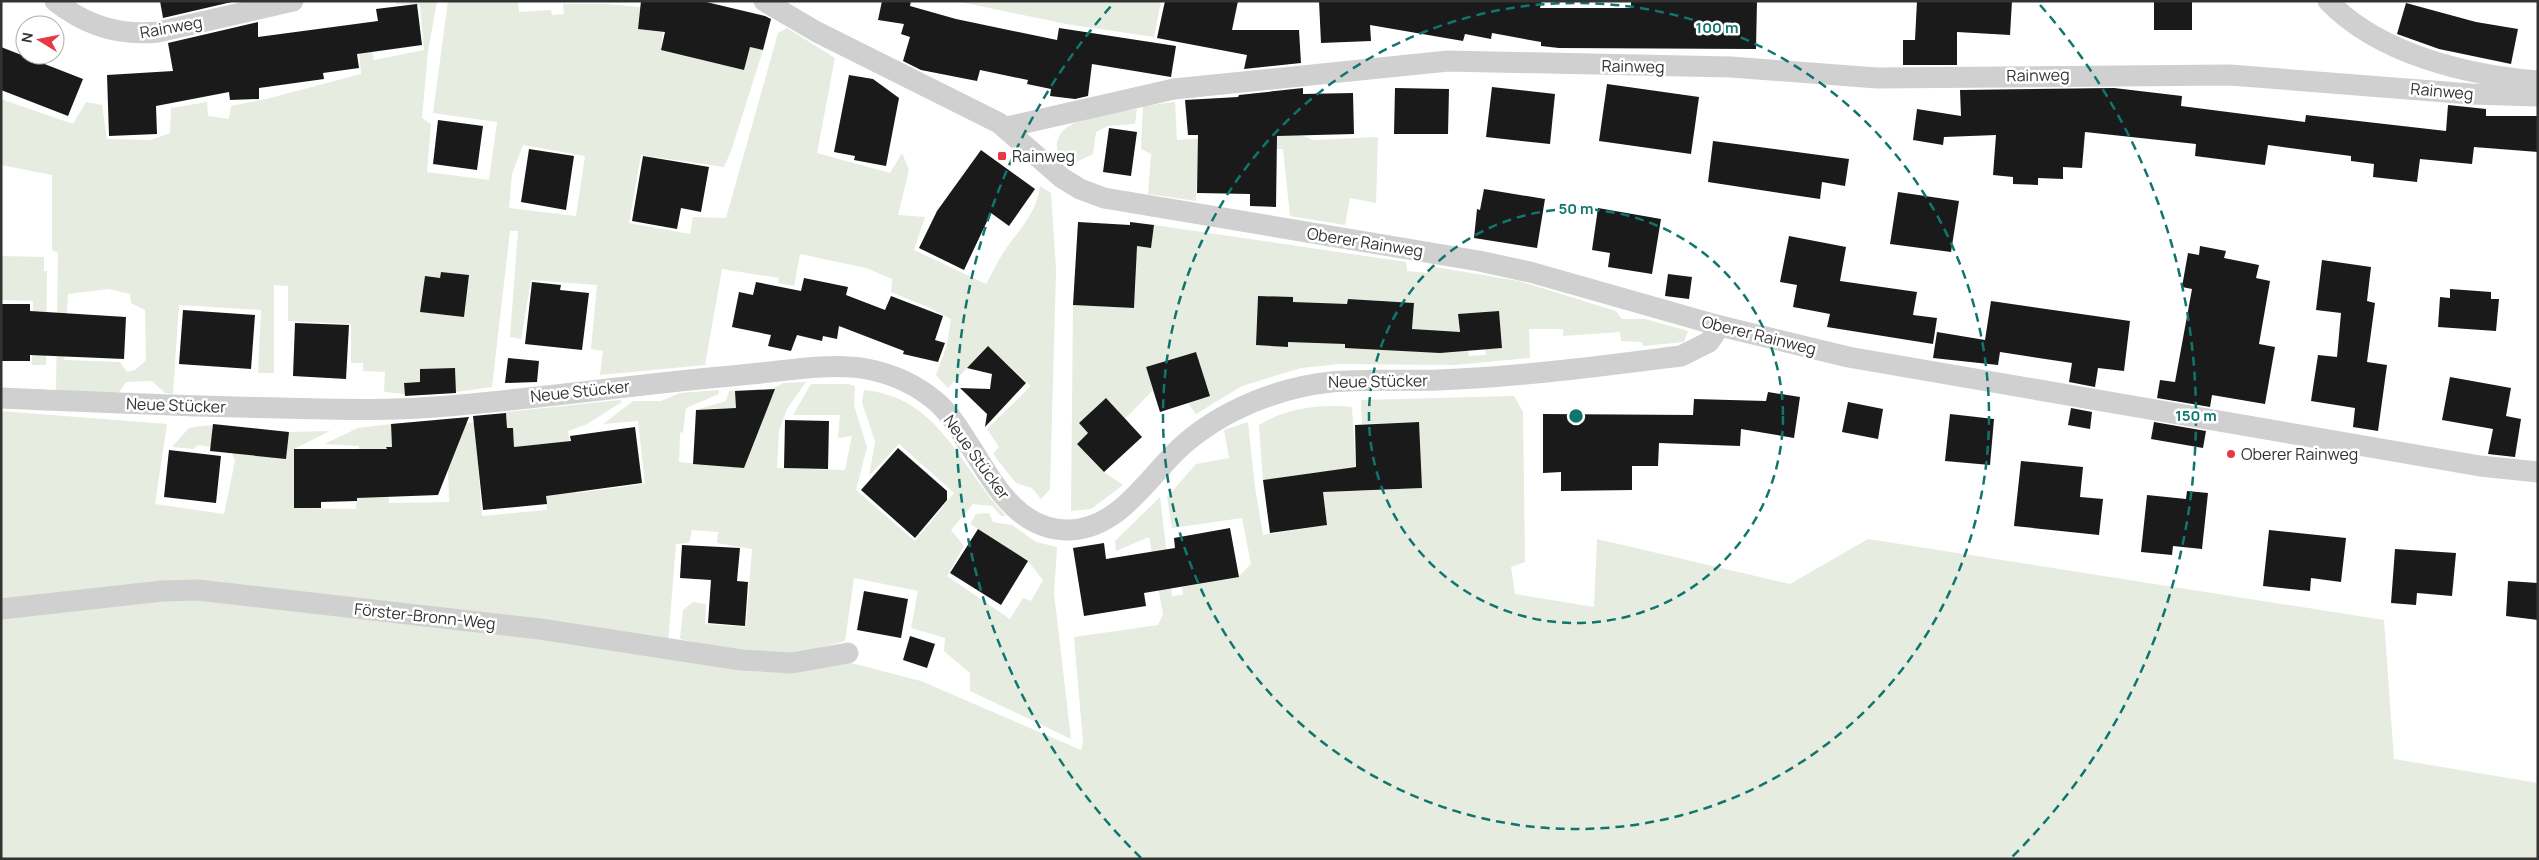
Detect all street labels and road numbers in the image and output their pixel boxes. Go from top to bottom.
street label: Rainweg [138,11,204,43]
street label: Rainweg [1601,54,1665,78]
street label: Rainweg [2006,63,2070,87]
street label: Rainweg [2410,77,2474,105]
street label: Oberer Rainweg [1305,222,1425,262]
street label: Oberer Rainweg [1699,310,1819,360]
street label: Neue Stücker [1328,369,1428,393]
street label: Neue Stücker [529,375,631,407]
street label: Neue Stücker [126,392,227,418]
street label: Neue Stücker [939,410,1015,504]
street label: Förster-Bronn-Weg [353,598,497,634]

